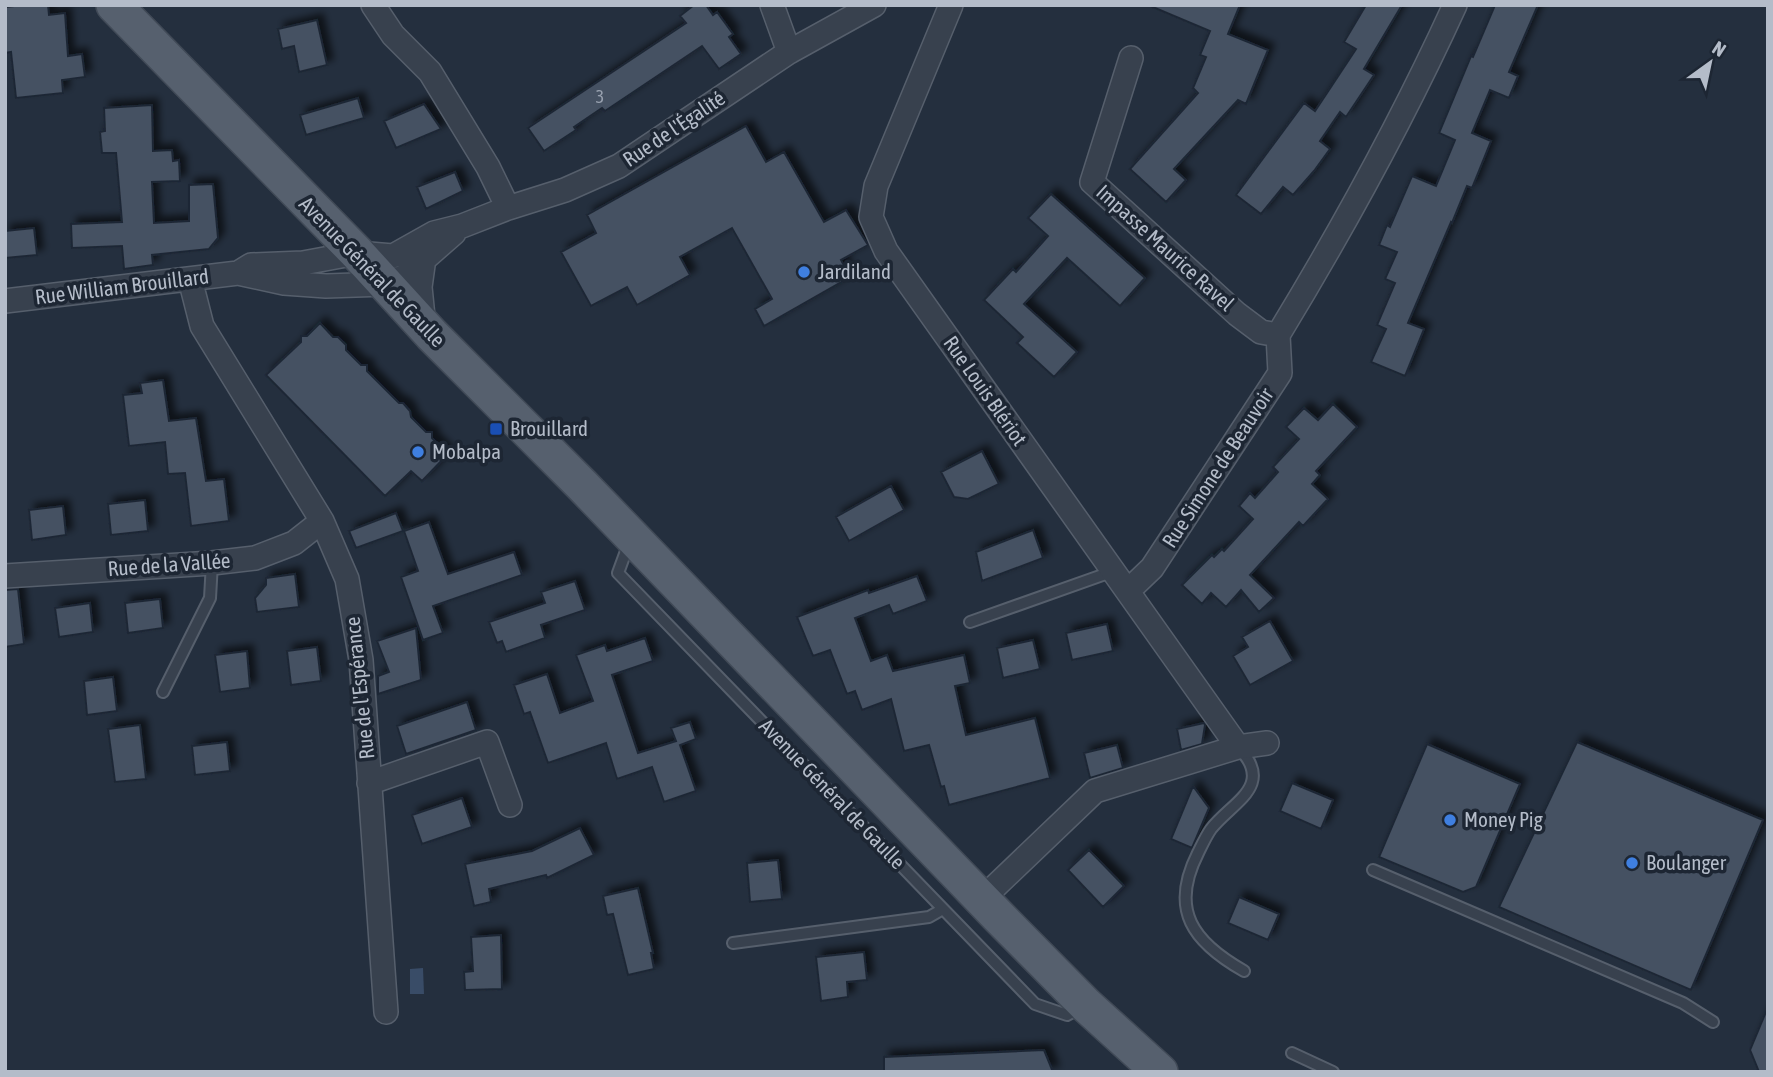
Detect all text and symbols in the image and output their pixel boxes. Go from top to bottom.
north arrow [1675,28,1745,98]
text: N [1709,36,1730,61]
street label: Rue de l'Égalité [618,85,729,171]
house number: 3 [596,86,604,107]
street label: Impasse Maurice Ravel [1092,179,1240,315]
street label: Avenue Général de Gaulle [295,191,451,351]
place label: Jardiland [818,259,891,283]
street label: Rue William Brouillard [34,263,210,309]
marker: Jardiland [796,264,812,280]
street label: Rue Louis Blériot [939,331,1032,450]
street label: Rue Simone de Beauvoir [1157,383,1278,552]
place label: Brouillard [510,416,588,440]
marker: Brouillard [488,421,504,437]
place label: Mobalpa [432,439,501,463]
marker: Mobalpa [410,444,426,460]
street label: Rue de la Vallée [107,548,231,580]
street label: Rue de l'Espérance [340,616,378,761]
street label: Avenue Général de Gaulle [755,713,911,873]
place label: Money Pig [1464,807,1543,831]
marker: Money Pig [1442,812,1458,828]
place label: Boulanger [1646,850,1727,874]
marker: Boulanger [1624,855,1640,871]

